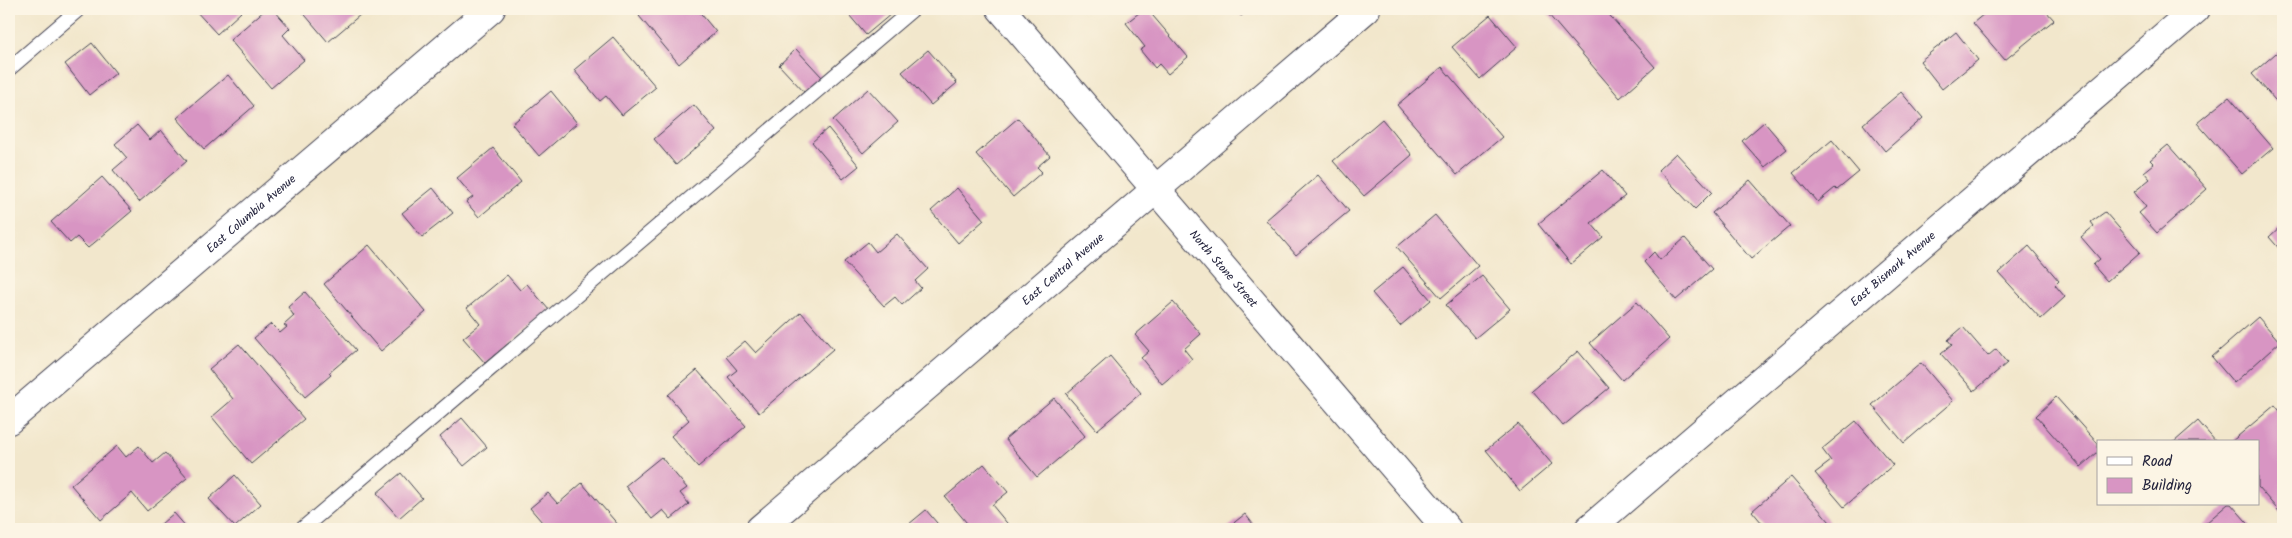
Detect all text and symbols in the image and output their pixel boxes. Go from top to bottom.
street label: East Columbia Avenue [202,169,301,258]
street label: North Stone Street [1185,226,1263,312]
street label: East Bismark Avenue [1846,226,1940,311]
street label: East Central Avenue [1017,228,1109,310]
legend [2097,440,2260,506]
text: Road [2142,450,2173,474]
text: Building [2142,474,2192,498]

